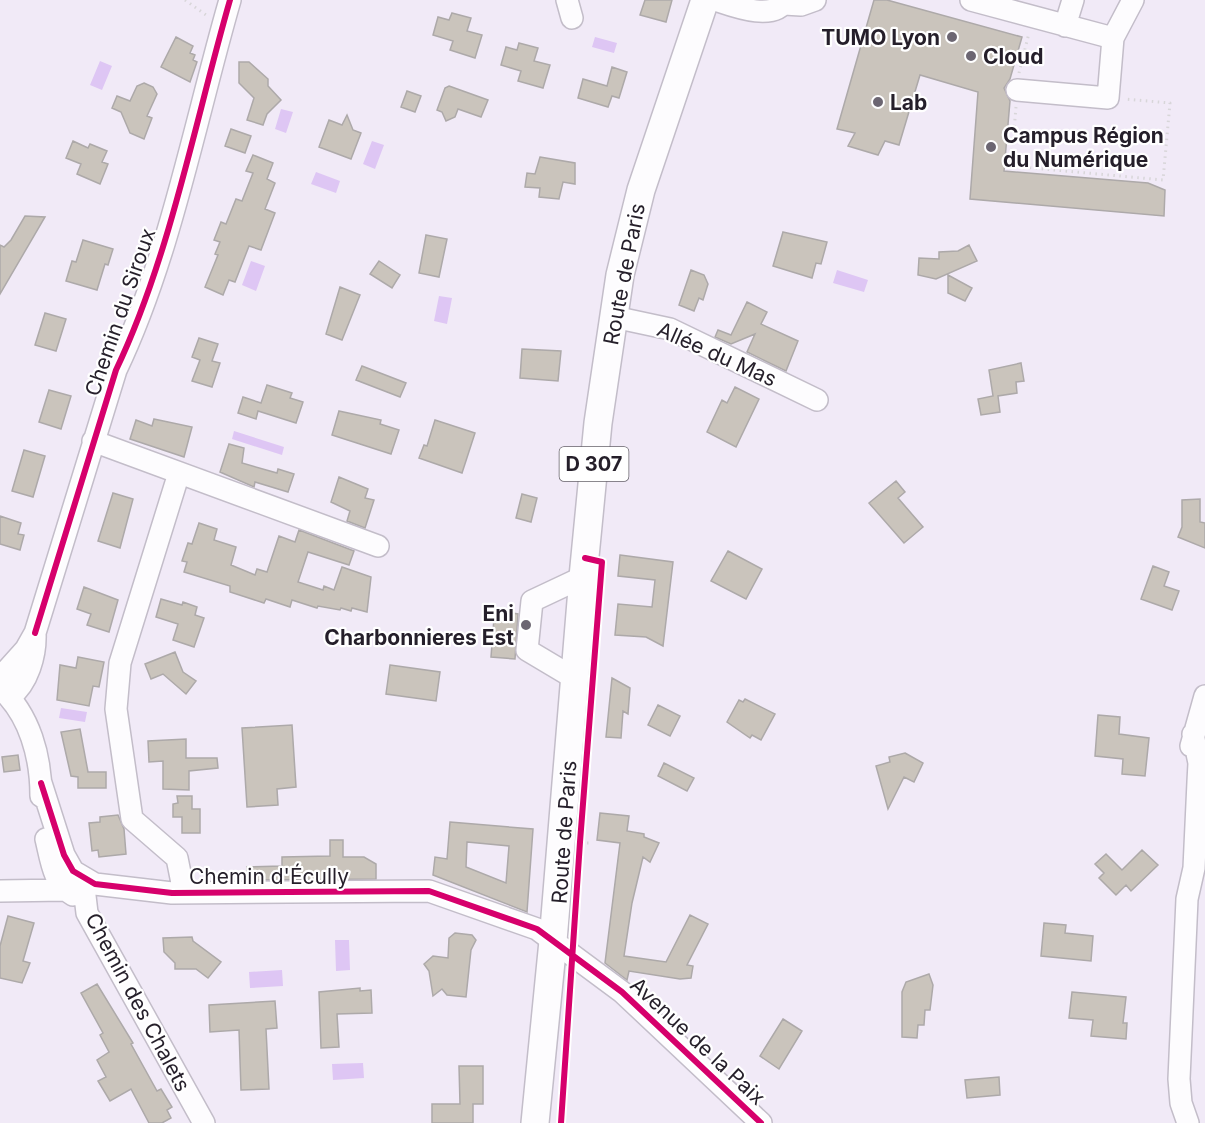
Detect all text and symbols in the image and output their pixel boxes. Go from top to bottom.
place label: TUMO Lyon [821,25,940,50]
marker: TUMO Lyon [945,30,959,44]
place label: Cloud [983,44,1043,69]
marker: Cloud [964,49,978,63]
place label: Lab [890,90,927,115]
marker: Lab [871,95,885,109]
place label: Campus Région du Numérique [1003,123,1164,172]
marker: Campus Région du Numérique [984,140,998,154]
street label: Route de Paris [598,201,650,347]
street label: Chemin du Siroux [80,225,160,399]
street label: Allée du Mas [653,317,781,391]
road number: D 307 [560,447,628,481]
place label: Eni Charbonnieres Est [324,601,514,650]
marker: Eni Charbonnieres Est [519,618,533,632]
street label: Route de Paris [547,759,581,905]
street label: Chemin d'Écully [189,863,349,889]
street label: Chemin des Chalets [80,908,196,1096]
street label: Avenue de la Paix [625,972,771,1110]

